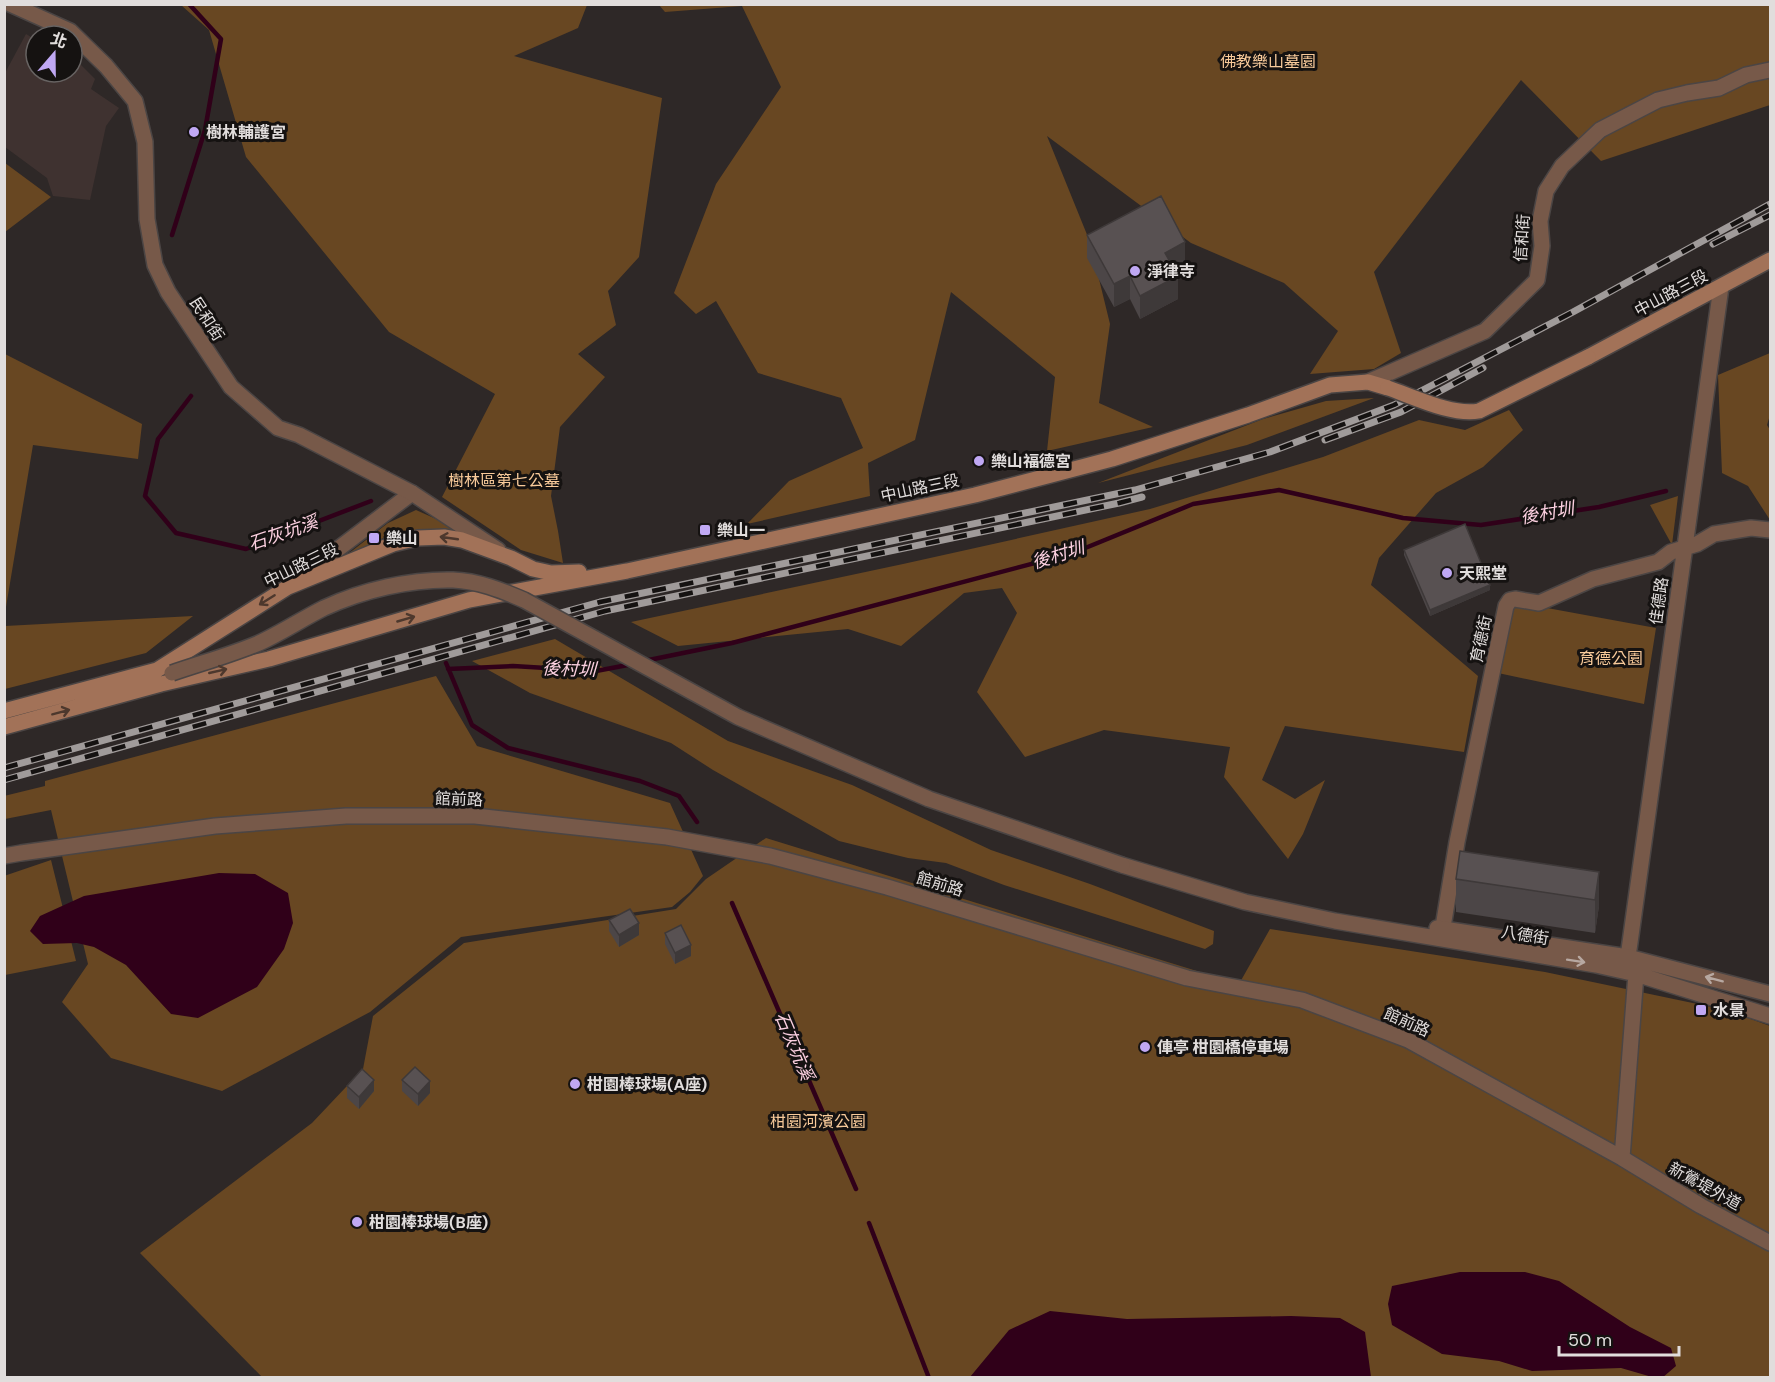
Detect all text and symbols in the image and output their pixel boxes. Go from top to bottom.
north arrow [24,24,84,84]
text: 北 [48,28,70,53]
park label: 佛教樂山墓園 [1220,51,1316,72]
place label: 樹林輔護宮 [206,122,286,143]
marker: 樹林輔護宮 [187,125,201,139]
street label: 信和街 [1510,213,1534,263]
place label: 淨律寺 [1147,261,1195,282]
marker: 淨律寺 [1128,264,1142,278]
street label: 中山路三段 [1631,265,1711,321]
street label: 民和街 [185,293,229,345]
place label: 樂山福德宮 [991,451,1071,472]
marker: 樂山福德宮 [972,454,986,468]
street label: 中山路三段 [879,469,961,507]
park label: 樹林區第七公墓 [448,470,560,491]
water label: 後村圳 [1518,496,1579,530]
water label: 石灰坑溪 [245,509,324,556]
place label: 樂山一 [717,520,765,541]
marker: 樂山一 [698,523,712,537]
place label: 樂山 [386,528,418,549]
marker: 樂山 [367,531,381,545]
one-way arrow [440,533,459,544]
water label: 後村圳 [1029,535,1090,574]
street label: 中山路三段 [260,538,342,592]
place label: 天熙堂 [1459,563,1507,584]
marker: 天熙堂 [1440,566,1454,580]
street label: 佳德路 [1645,576,1673,626]
one-way arrow [259,595,276,607]
one-way arrow [396,613,415,624]
street label: 育德街 [1466,613,1496,665]
park label: 育德公園 [1579,648,1643,669]
water label: 後村圳 [542,656,599,682]
one-way arrow [209,665,228,677]
one-way arrow [51,705,70,717]
street label: 館前路 [435,788,483,810]
street label: 館前路 [914,867,966,901]
street label: 八德街 [1500,921,1550,949]
one-way arrow [1565,956,1585,967]
one-way arrow [1705,973,1724,985]
place label: 水景 [1713,1000,1745,1021]
street label: 館前路 [1381,1003,1433,1041]
marker: 水景 [1694,1003,1708,1017]
water label: 石灰坑溪 [769,1008,820,1087]
place label: 俥亭 柑園橋停車場 [1157,1037,1289,1058]
marker: 俥亭 柑園橋停車場 [1138,1040,1152,1054]
place label: 柑園棒球場(A座) [587,1074,707,1095]
marker: 柑園棒球場(A座) [568,1077,582,1091]
park label: 柑園河濱公園 [770,1111,866,1132]
street label: 新鶯堤外道 [1665,1157,1745,1215]
place label: 柑園棒球場(B座) [369,1212,488,1233]
marker: 柑園棒球場(B座) [350,1215,364,1229]
scale bar [1559,1319,1679,1357]
text: 50 m [1568,1328,1612,1352]

